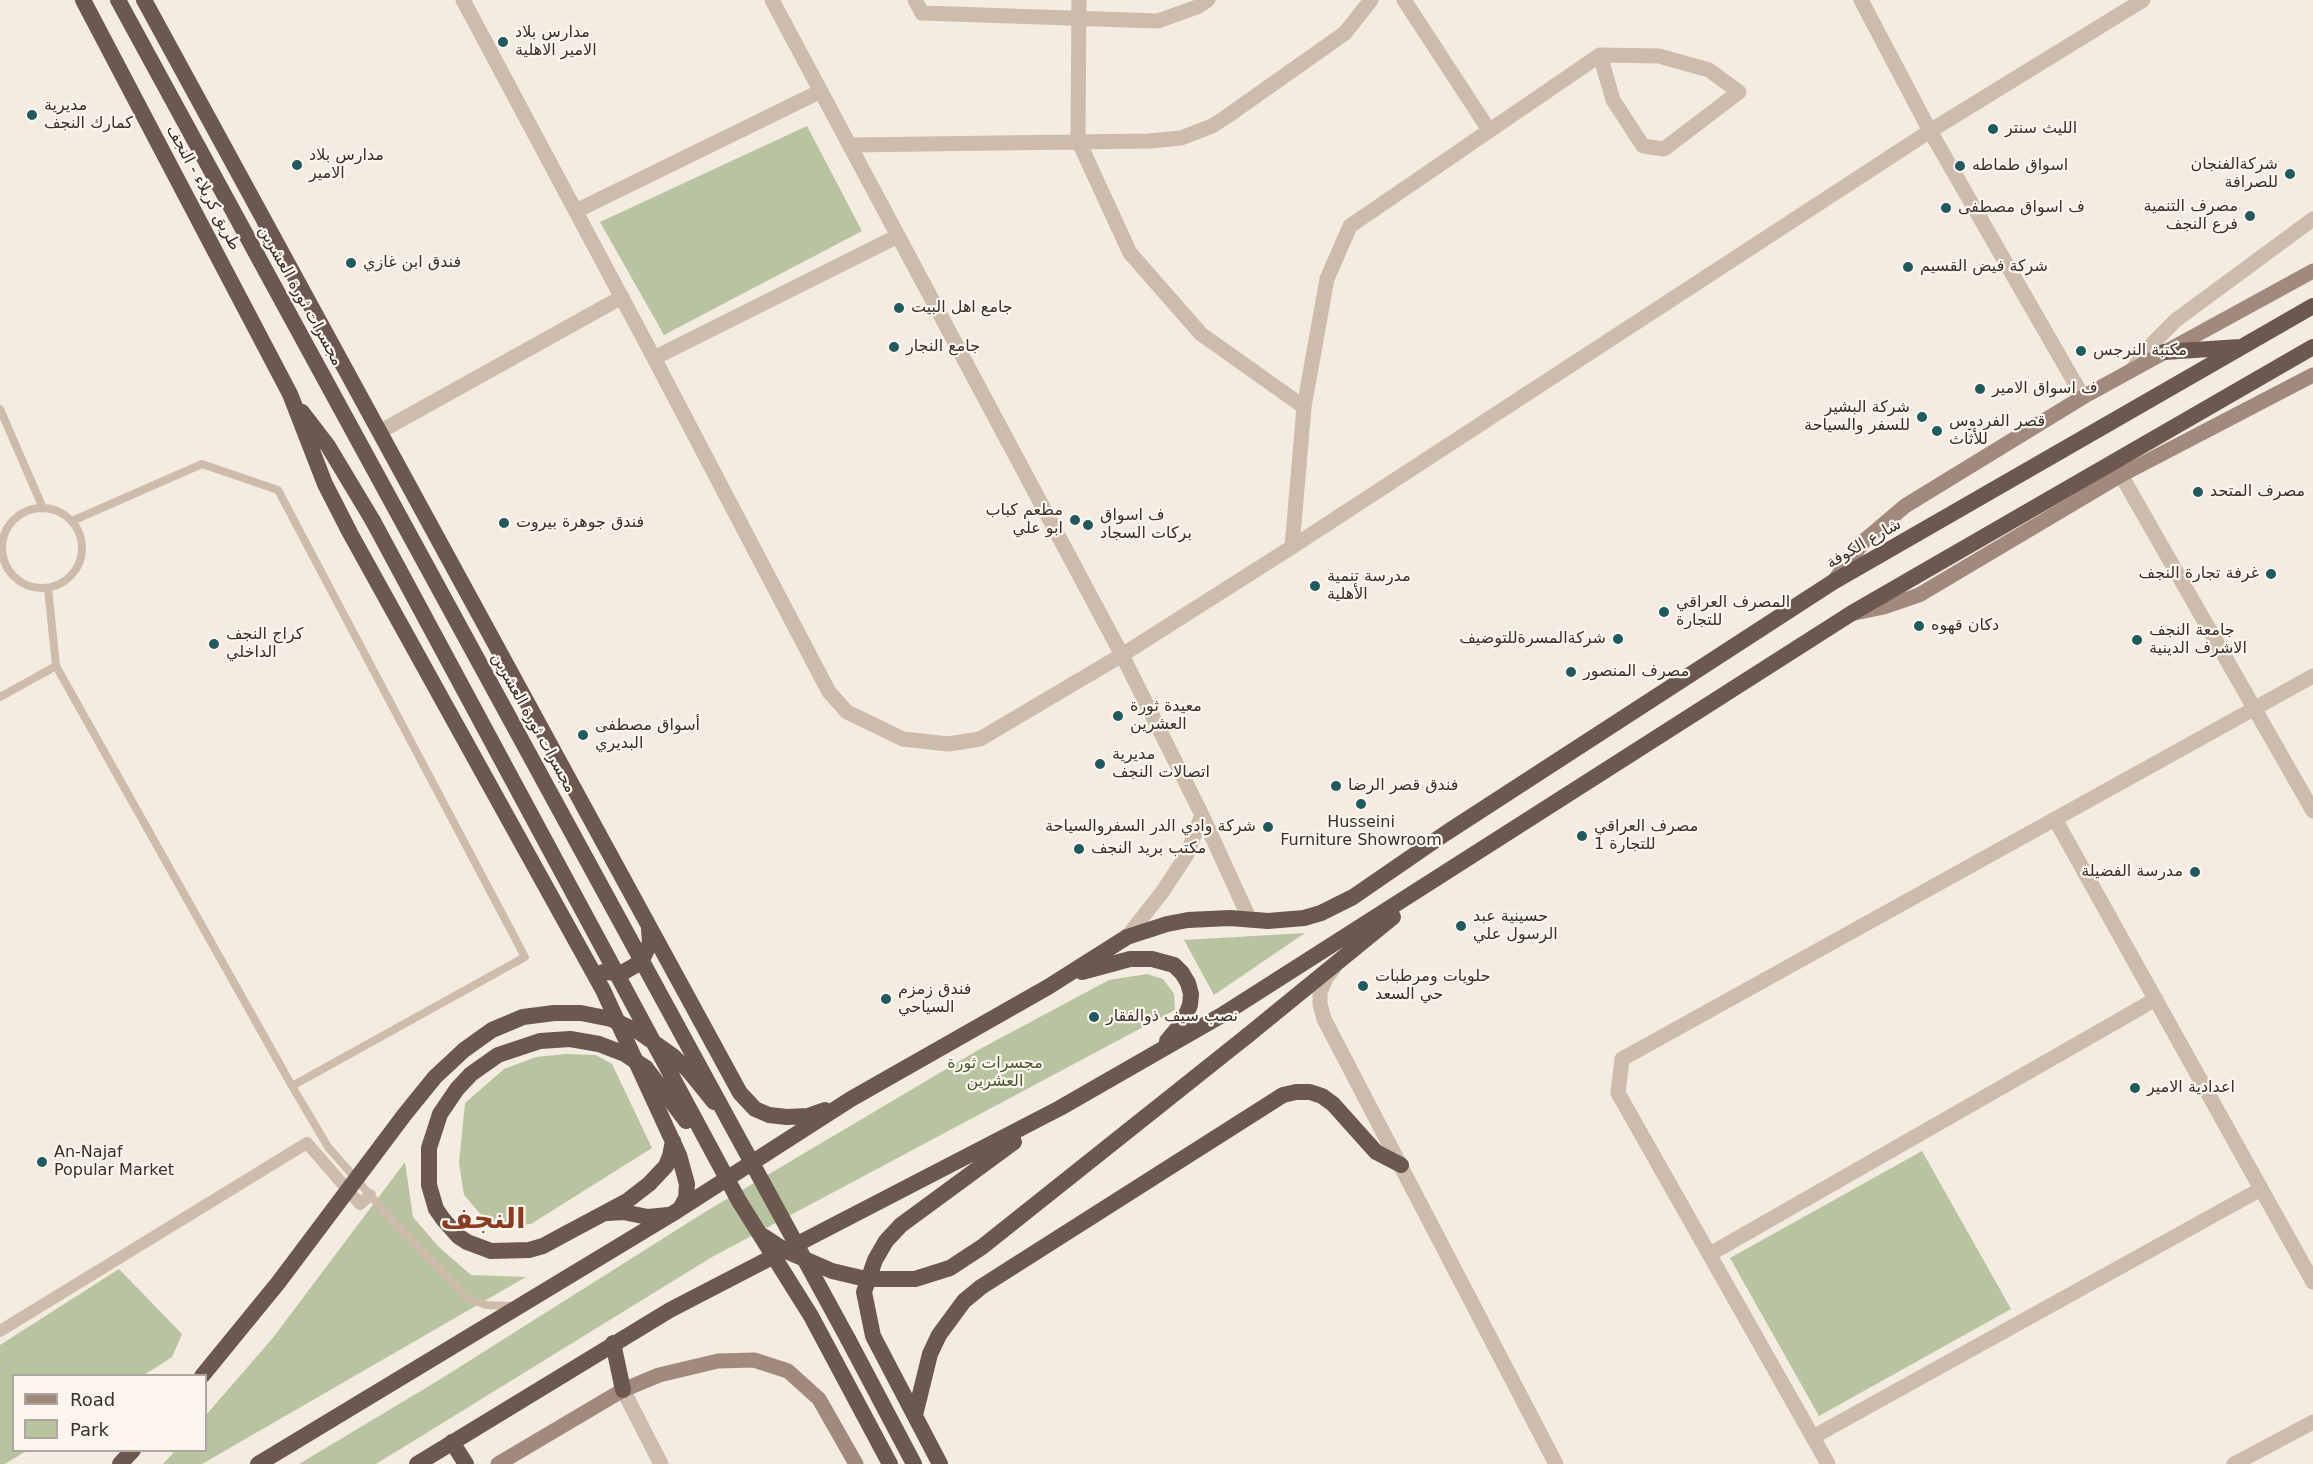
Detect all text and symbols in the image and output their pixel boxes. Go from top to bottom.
place label: مدارس بلاد الامير الاهلية [515,23,597,61]
marker: مدارس بلاد الامير الاهلية [496,35,510,49]
place label: مديرية كمارك النجف [44,96,133,134]
marker: مديرية كمارك النجف [25,108,39,122]
place label: الليث سنتر [2005,119,2077,139]
street label: طريق کربلاء - النجف [162,122,244,254]
marker: الليث سنتر [1986,122,2000,136]
place label: مدارس بلاد الامير [309,146,384,184]
place label: شركةالفنجان للصرافة [2190,155,2278,193]
place label: اسواق طماطه [1972,156,2068,176]
marker: مدارس بلاد الامير [290,158,304,172]
marker: اسواق طماطه [1953,159,1967,173]
marker: شركةالفنجان للصرافة [2283,167,2297,181]
place label: مصرف التنمية فرع النجف [2143,197,2238,235]
place label: ف اسواق مصطفى [1958,198,2085,218]
marker: ف اسواق مصطفى [1939,201,1953,215]
marker: مصرف التنمية فرع النجف [2243,209,2257,223]
street label: مجسرات ثورة العشرين [253,223,347,369]
place label: فندق ابن غازي [363,253,461,273]
marker: فندق ابن غازي [344,256,358,270]
place label: شركة فيض القسيم [1920,257,2048,277]
marker: شركة فيض القسيم [1901,260,1915,274]
place label: جامع اهل البيت [911,298,1013,318]
marker: جامع اهل البيت [892,301,906,315]
place label: جامع النجار [906,337,980,357]
marker: جامع النجار [887,340,901,354]
place label: مكتبة النرجس [2093,341,2187,361]
marker: مكتبة النرجس [2074,344,2088,358]
place label: ف اسواق الامير [1992,379,2098,399]
marker: ف اسواق الامير [1973,382,1987,396]
place label: شركة البشير للسفر والسياحة [1804,398,1910,436]
marker: شركة البشير للسفر والسياحة [1915,410,1929,424]
place label: قصر الفردوس للأثاث [1949,412,2045,450]
marker: قصر الفردوس للأثاث [1930,424,1944,438]
place label: مصرف المتحد [2210,482,2305,502]
marker: مصرف المتحد [2191,485,2205,499]
place label: مطعم كباب ابو علي [985,501,1063,539]
place label: ف اسواق بركات السجاد [1100,506,1192,544]
place label: فندق جوهرة بيروت [516,513,644,533]
marker: مطعم كباب ابو علي [1068,513,1082,527]
street label: شارع الكوفة [1823,515,1905,573]
marker: فندق جوهرة بيروت [497,516,511,530]
marker: ف اسواق بركات السجاد [1081,518,1095,532]
place label: غرفة تجارة النجف [2139,564,2259,584]
place label: مدرسة تنمية الأهلية [1327,567,1411,605]
marker: غرفة تجارة النجف [2264,567,2278,581]
marker: مدرسة تنمية الأهلية [1308,579,1322,593]
place label: المصرف العراقي للتجارة [1676,593,1790,631]
marker: المصرف العراقي للتجارة [1657,605,1671,619]
place label: دكان قهوه [1931,616,1999,636]
marker: دكان قهوه [1912,619,1926,633]
place label: جامعة النجف الاشرف الدينية [2149,621,2247,659]
place label: كراج النجف الداخلي [226,625,303,663]
place label: شركةالمسرةللتوضيف [1459,629,1606,649]
marker: شركةالمسرةللتوضيف [1611,632,1625,646]
marker: جامعة النجف الاشرف الدينية [2130,633,2144,647]
marker: كراج النجف الداخلي [207,637,221,651]
street label: مجسرات ثورة العشرين [486,650,580,796]
place label: مصرف المنصور [1583,662,1689,682]
marker: مصرف المنصور [1564,665,1578,679]
place label: معيدة ثورة العشرين [1130,697,1202,735]
marker: معيدة ثورة العشرين [1111,709,1125,723]
place label: أسواق مصطفى البديري [595,716,700,754]
marker: أسواق مصطفى البديري [576,728,590,742]
place label: مديرية اتصالات النجف [1112,745,1210,783]
marker: مديرية اتصالات النجف [1093,757,1107,771]
place label: فندق قصر الرضا [1348,776,1458,796]
marker: فندق قصر الرضا [1329,779,1343,793]
marker: Husseini Furniture Showroom [1354,797,1368,811]
place label: Husseini Furniture Showroom [1280,813,1442,851]
place label: شركة وادي الدر السفروالسياحة [1045,817,1256,837]
place label: مصرف العراقي للتجارة 1 [1594,817,1698,855]
marker: شركة وادي الدر السفروالسياحة [1261,820,1275,834]
marker: مصرف العراقي للتجارة 1 [1575,829,1589,843]
place label: مكتب بريد النجف [1091,839,1206,859]
marker: مكتب بريد النجف [1072,842,1086,856]
place label: مدرسة الفضيلة [2081,862,2183,882]
marker: مدرسة الفضيلة [2188,865,2202,879]
place label: حسينية عبد الرسول علي [1473,907,1558,945]
marker: حسينية عبد الرسول علي [1454,919,1468,933]
place label: حلويات ومرطبات حي السعد [1375,967,1491,1005]
marker: حلويات ومرطبات حي السعد [1356,979,1370,993]
place label: فندق زمزم السياحي [898,980,971,1018]
marker: فندق زمزم السياحي [879,992,893,1006]
place label: نصب سيف ذوالفقار [1106,1007,1238,1027]
marker: نصب سيف ذوالفقار [1087,1010,1101,1024]
park label: مجسرات ثورة العشرين [947,1054,1043,1092]
place label: اعدادية الامير [2147,1078,2235,1098]
marker: اعدادية الامير [2128,1081,2142,1095]
place label: An-Najaf Popular Market [54,1143,174,1181]
marker: An-Najaf Popular Market [35,1155,49,1169]
district label: النجف [440,1204,526,1238]
legend [12,1374,207,1452]
text: Road [70,1389,115,1410]
text: Park [70,1419,109,1440]

